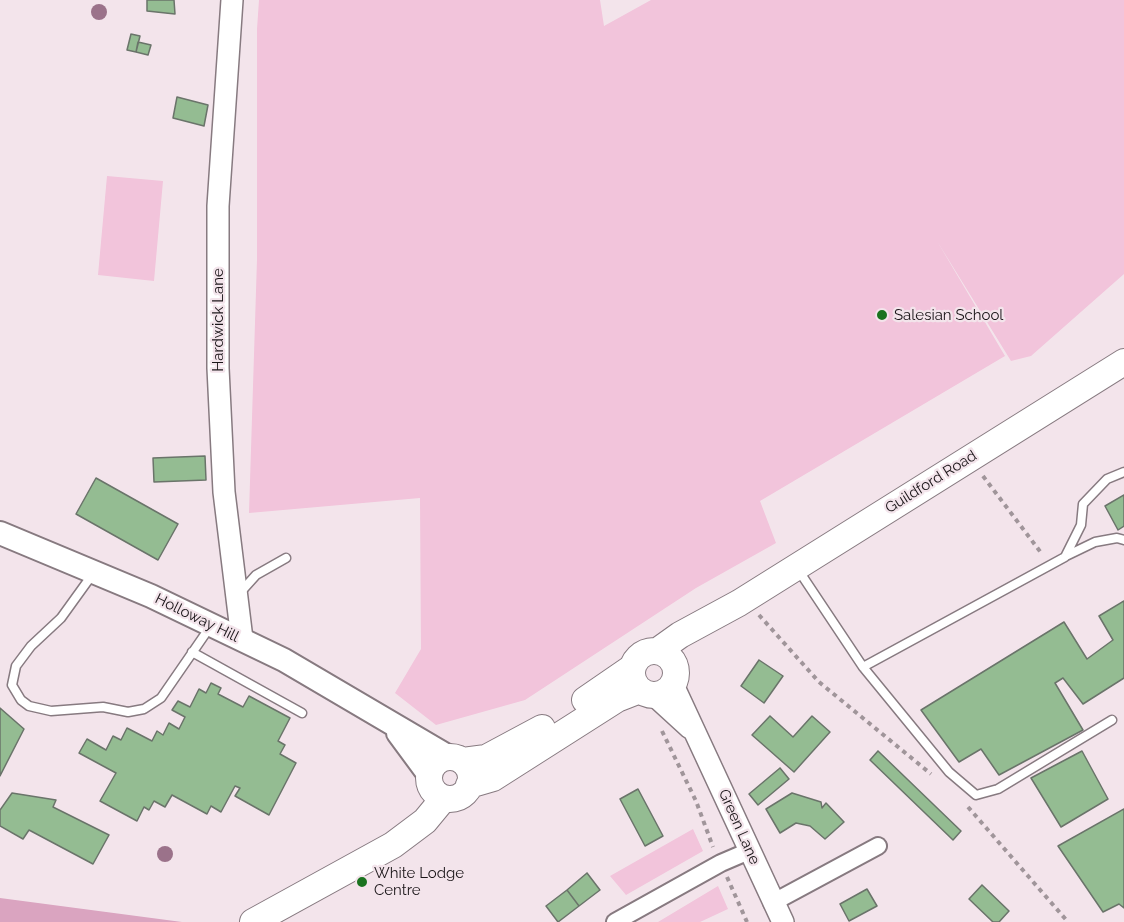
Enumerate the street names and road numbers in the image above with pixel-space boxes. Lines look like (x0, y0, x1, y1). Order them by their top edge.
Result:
street label: Hardwick Lane (209, 268, 227, 372)
street label: Guildford Road (882, 447, 980, 517)
street label: Holloway Hill (152, 590, 242, 646)
street label: Green Lane (714, 787, 764, 867)

